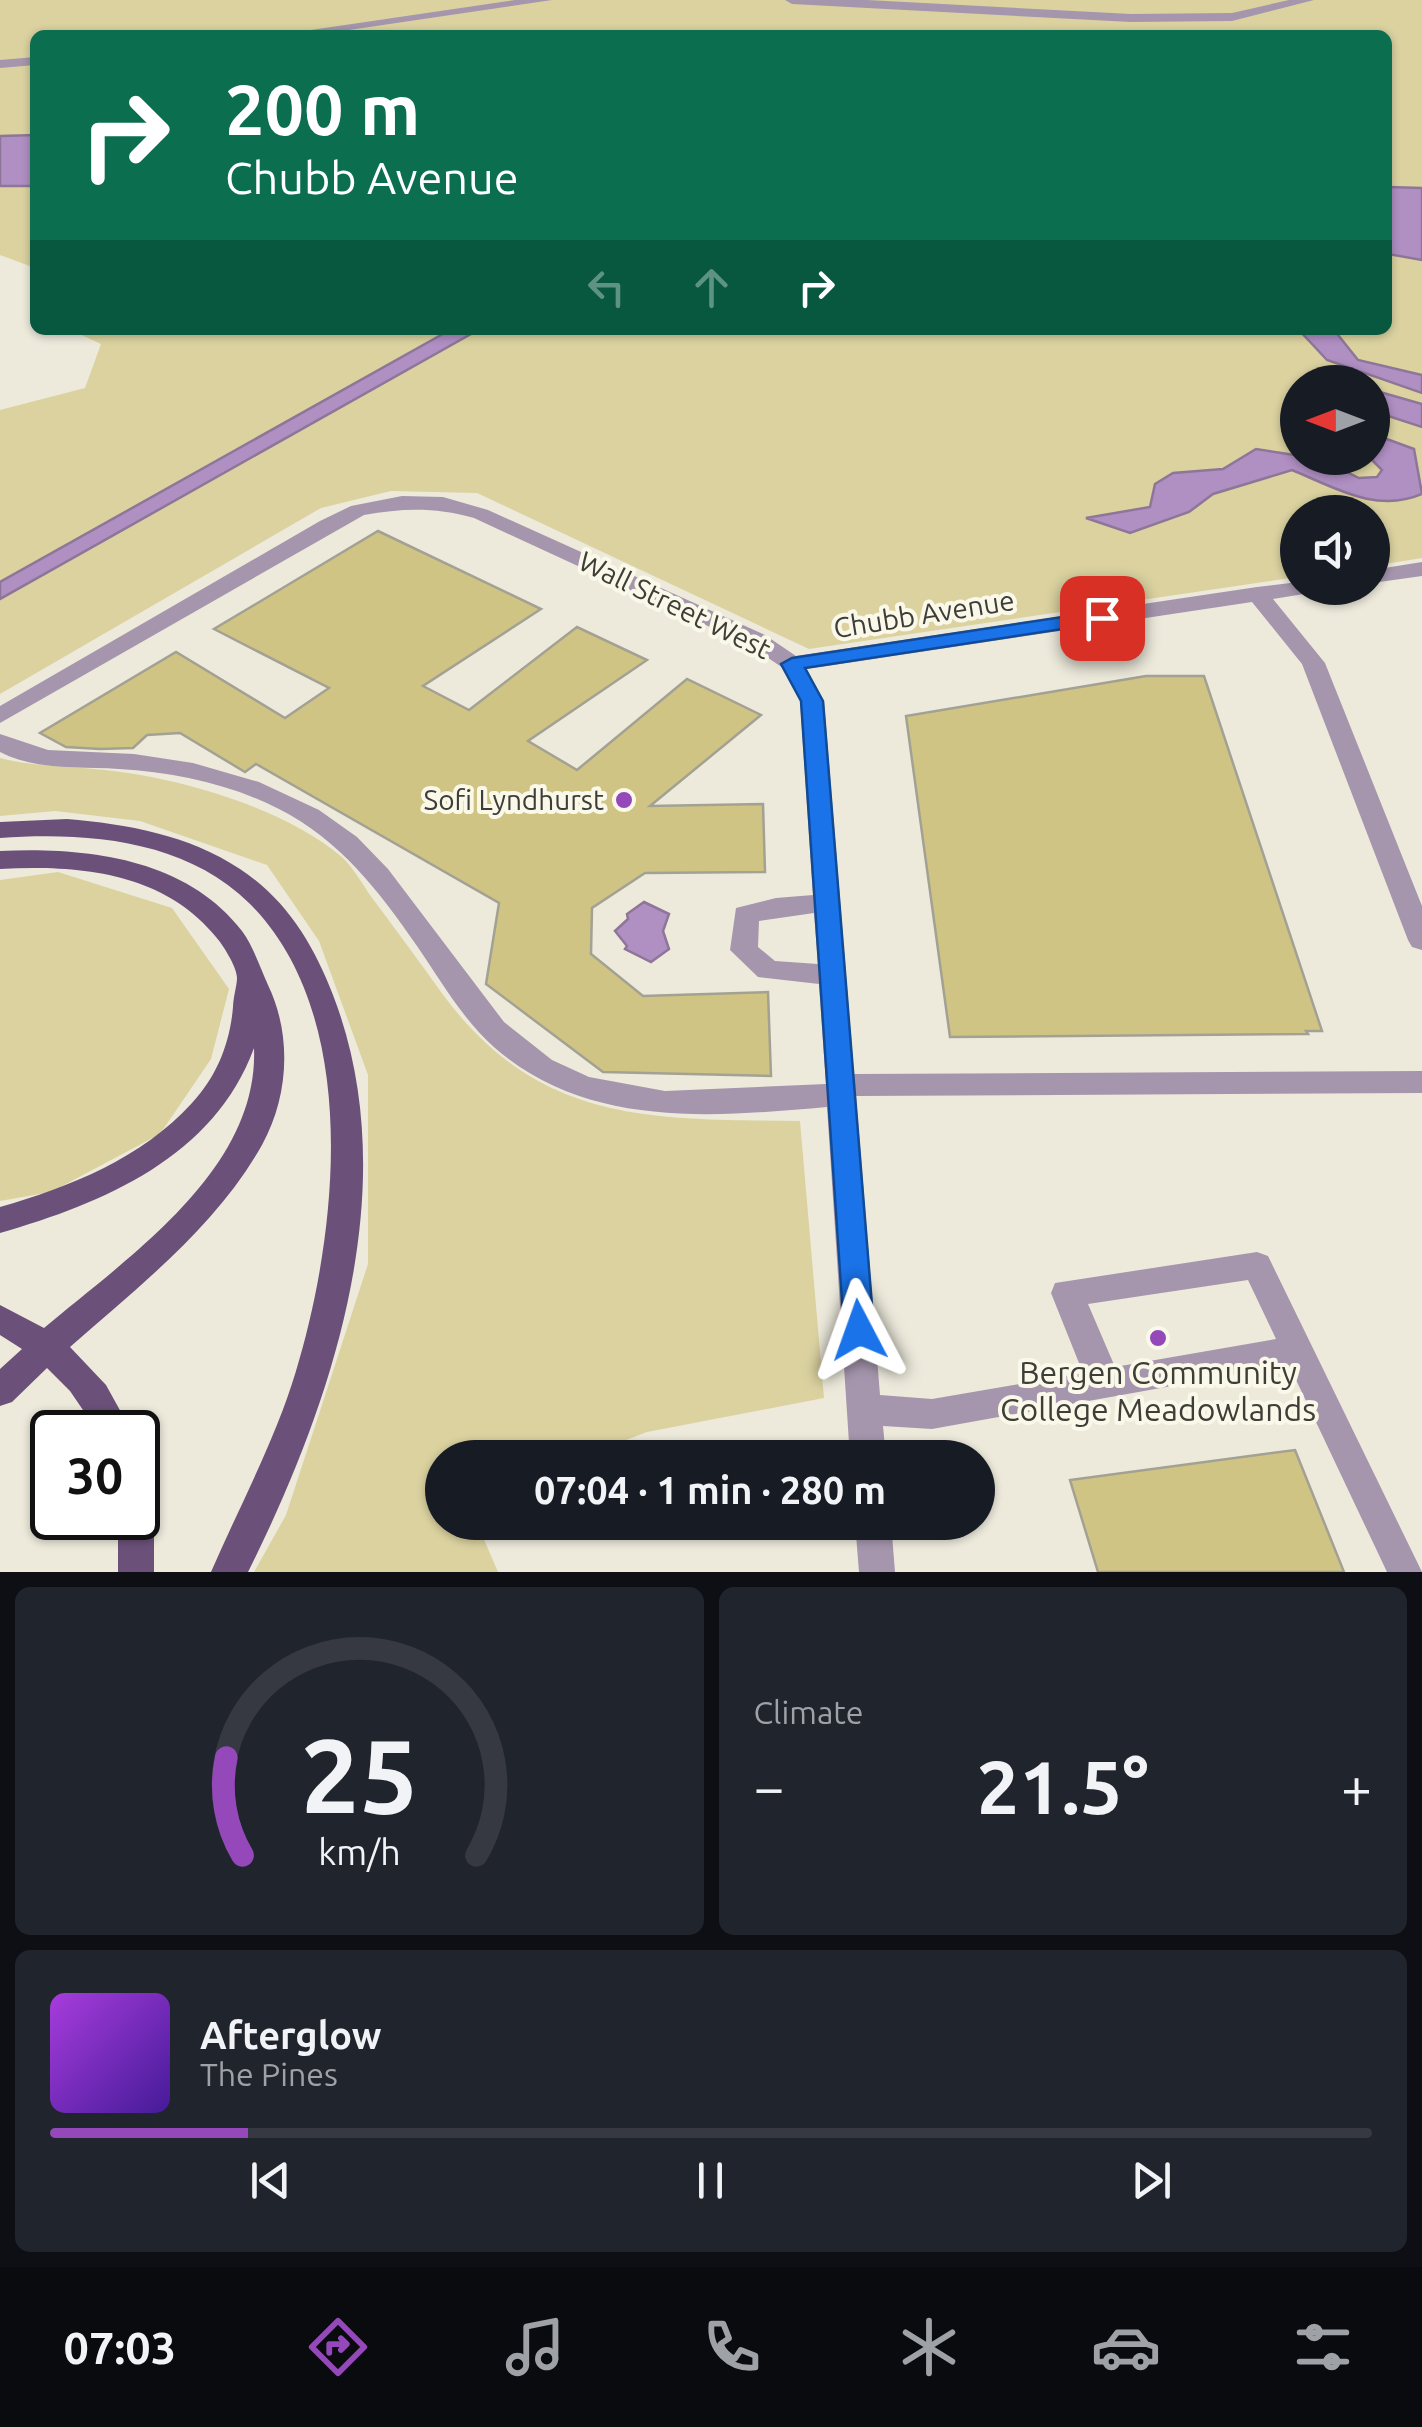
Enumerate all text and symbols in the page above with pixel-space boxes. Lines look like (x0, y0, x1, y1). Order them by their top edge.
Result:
icon: right (60, 70, 190, 200)
text: 200 m (225, 70, 420, 148)
text: Chubb Avenue (225, 152, 519, 203)
icon: left (579, 260, 634, 315)
icon: ahead (684, 260, 739, 315)
icon: right (789, 260, 844, 315)
north arrow (1280, 365, 1390, 475)
map controls (1280, 365, 1390, 605)
button: sound (1280, 495, 1390, 605)
street label: Wall Street West (574, 545, 776, 664)
pin (1060, 576, 1145, 661)
street label: Chubb Avenue (831, 584, 1017, 643)
icon: arrive (1075, 591, 1130, 646)
place label: Sofi Lyndhurst (424, 784, 604, 815)
marker: Sofi Lyndhurst (613, 789, 635, 811)
position arrow (807, 1278, 911, 1382)
marker: Bergen Community College Meadowlands (1147, 1327, 1169, 1349)
place label: Bergen Community College Meadowlands (1000, 1354, 1316, 1427)
speed limit sign: 30 (30, 1410, 160, 1540)
text: 07:04 · 1 min · 280 m (534, 1469, 886, 1511)
text: Climate (754, 1694, 864, 1730)
text: 25 (301, 1716, 418, 1833)
text: 21.5° (977, 1744, 1149, 1828)
text: − (754, 1756, 785, 1817)
text: + (1341, 1756, 1372, 1817)
text: km/h (318, 1832, 401, 1872)
text: Afterglow (200, 2014, 382, 2056)
text: The Pines (200, 2056, 338, 2092)
icon: previous (243, 2153, 298, 2208)
icon: pause (683, 2153, 738, 2208)
icon: next (1124, 2153, 1179, 2208)
icon: directions (303, 2312, 373, 2382)
icon: music (500, 2312, 570, 2382)
icon: phone (697, 2312, 767, 2382)
icon: climate (894, 2312, 964, 2382)
icon: car (1091, 2312, 1161, 2382)
icon: filters (1288, 2312, 1358, 2382)
text: 07:03 (64, 2322, 176, 2373)

